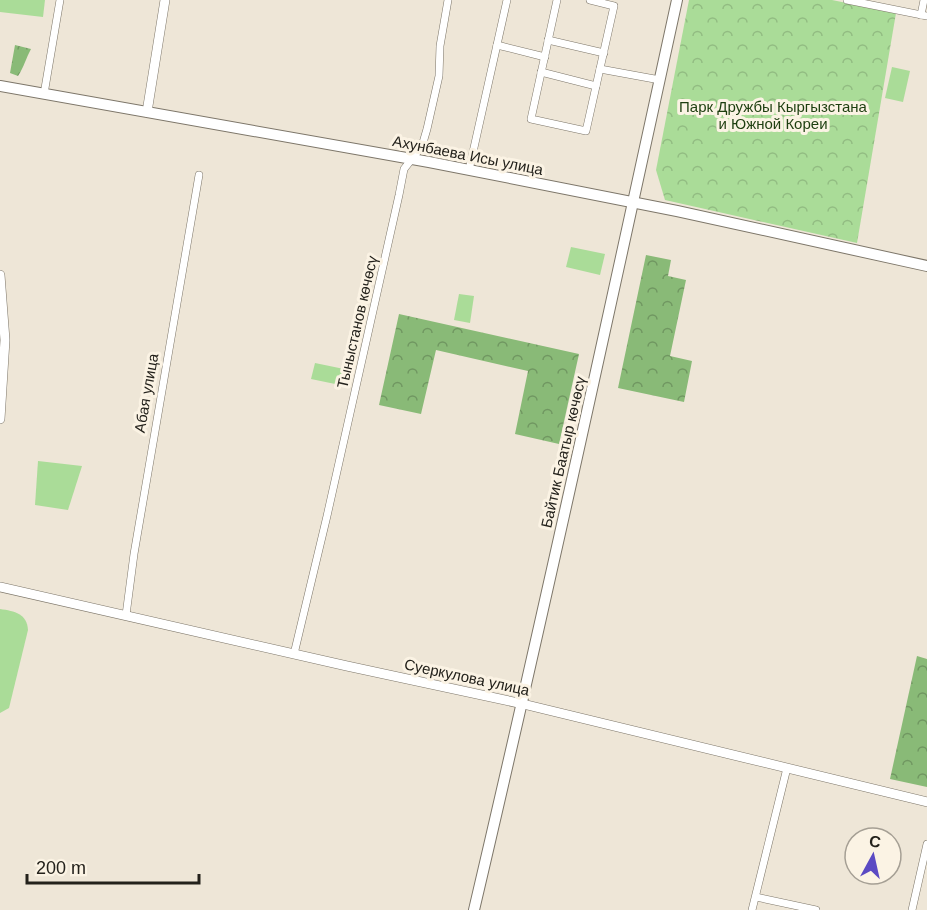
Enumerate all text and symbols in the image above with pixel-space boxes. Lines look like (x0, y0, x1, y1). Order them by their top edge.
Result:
park label: Парк Дружбы Кыргызстана и Южной Кореи (679, 98, 868, 132)
street label: Ахунбаева Исы улица (391, 132, 545, 178)
street label: Тыныстанов көчөсү (333, 253, 381, 390)
street label: Абая улица (131, 351, 161, 434)
street label: Байтик Баатыр көчөсү (537, 374, 589, 529)
street label: Суеркулова улица (403, 655, 532, 699)
north arrow (843, 826, 903, 886)
text: С (868, 832, 882, 851)
scale bar (27, 847, 200, 885)
text: 200 m (36, 858, 86, 878)

